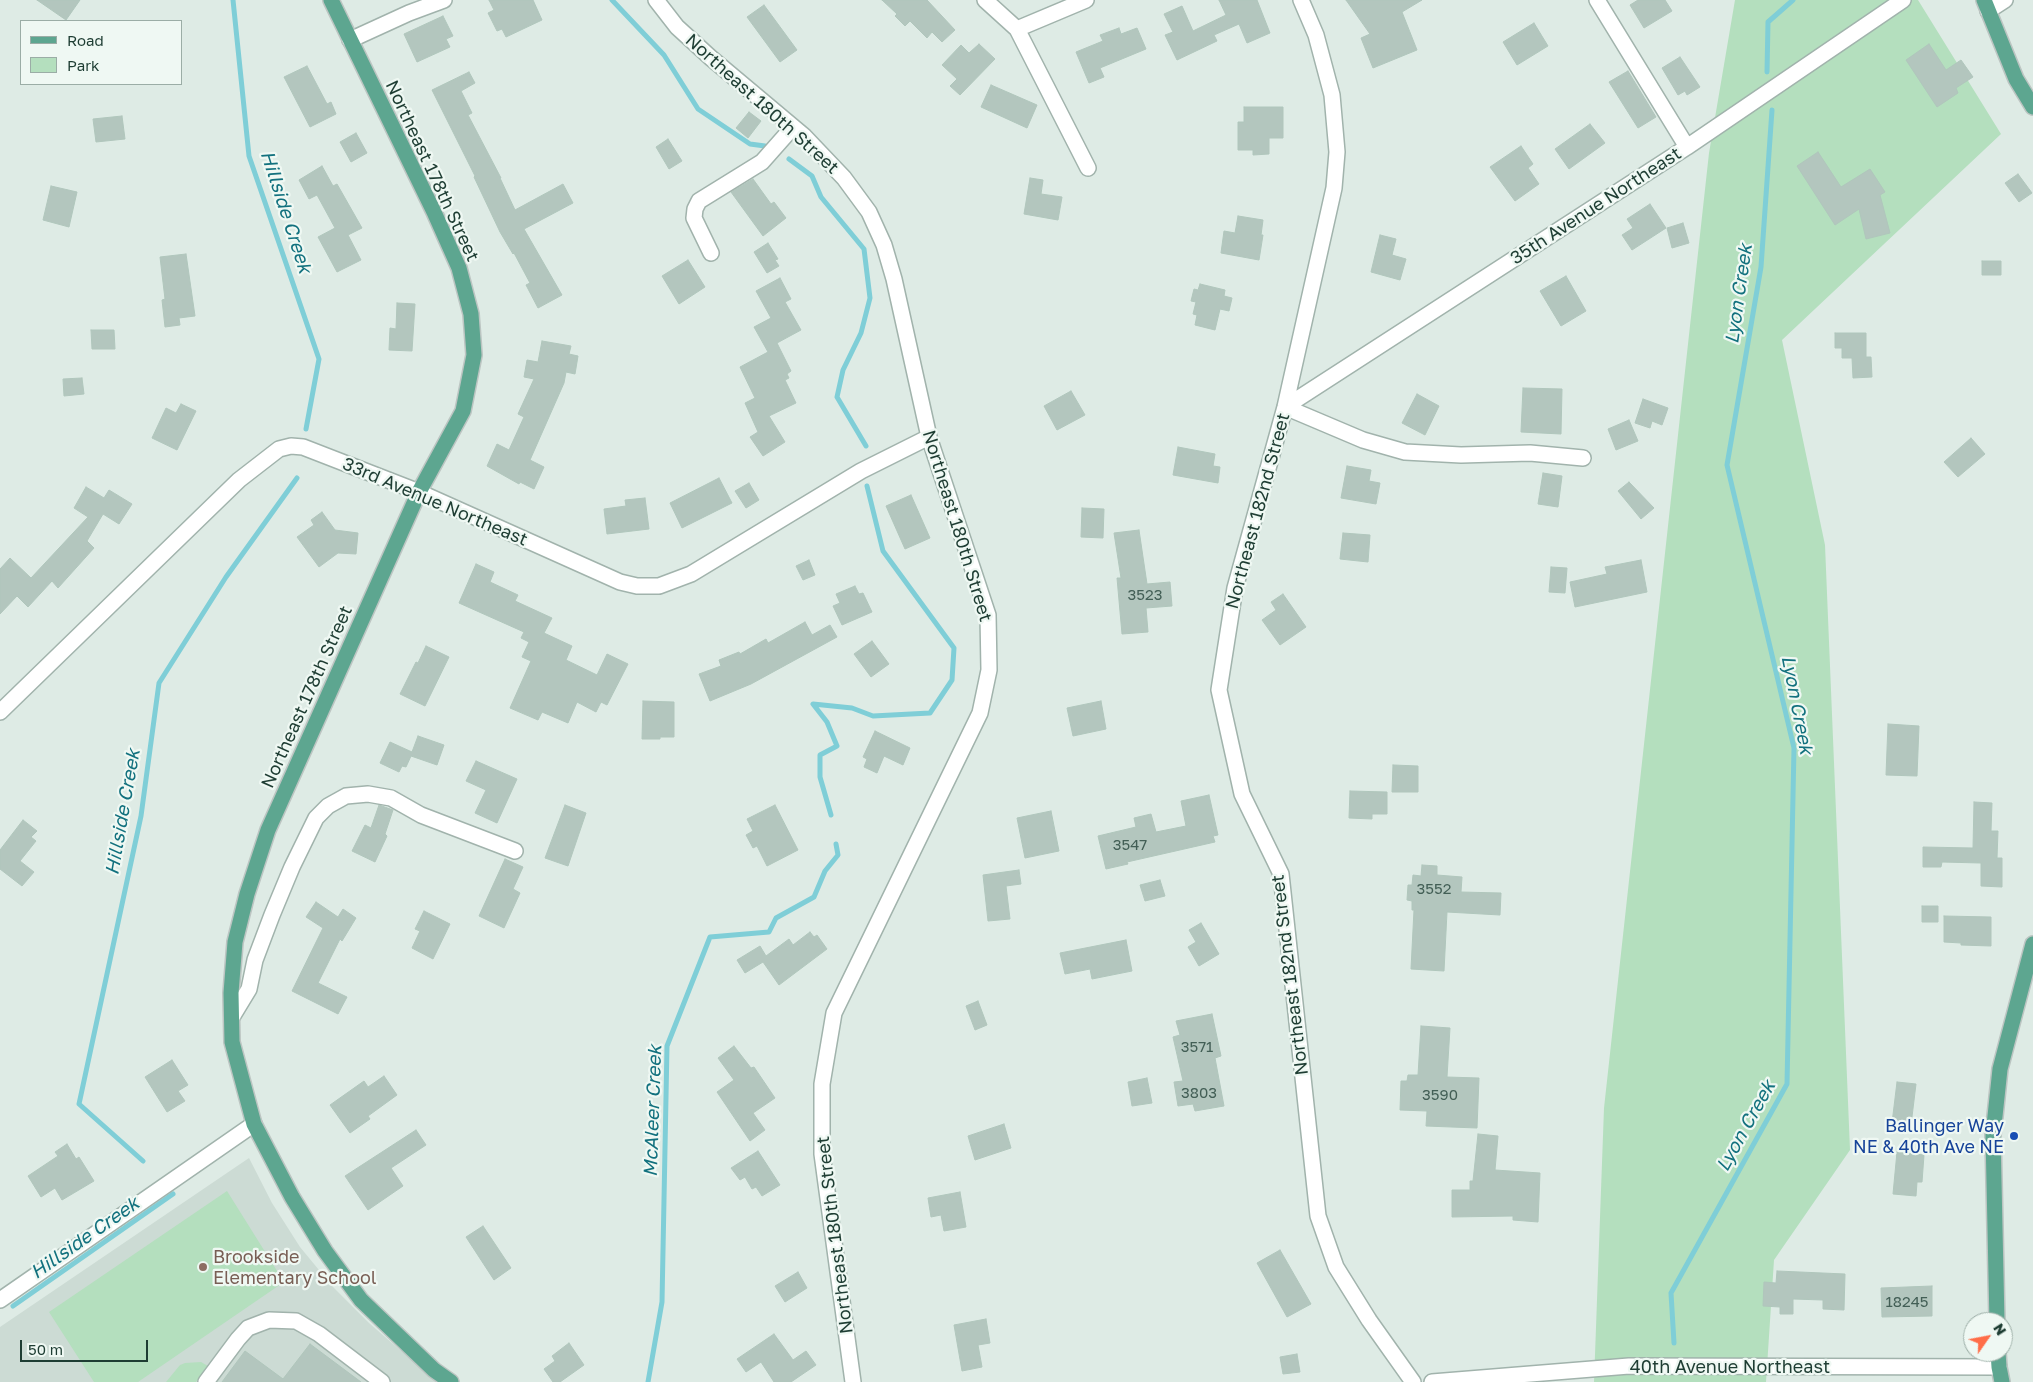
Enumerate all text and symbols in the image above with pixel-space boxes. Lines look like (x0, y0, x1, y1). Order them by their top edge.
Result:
legend (20, 20, 182, 85)
street label: Northeast 180th Street (681, 29, 843, 179)
text: Road (67, 31, 104, 49)
text: Park (67, 56, 99, 74)
street label: Northeast 178th Street (381, 77, 483, 265)
street label: 35th Avenue Northeast (1507, 143, 1685, 269)
water label: Hillside Creek (256, 148, 316, 276)
water label: Lyon Creek (1721, 243, 1757, 345)
street label: Northeast 182nd Street (1221, 411, 1295, 611)
street label: Northeast 180th Street (918, 428, 996, 624)
street label: 33rd Avenue Northeast (339, 453, 531, 551)
house number: 3523 (1128, 586, 1162, 604)
street label: Northeast 178th Street (257, 602, 357, 792)
water label: Lyon Creek (1776, 654, 1818, 756)
water label: Hillside Creek (101, 747, 145, 877)
house number: 3547 (1113, 836, 1147, 854)
street label: Northeast 182nd Street (1267, 873, 1313, 1077)
house number: 3552 (1417, 880, 1451, 898)
house number: 3571 (1181, 1038, 1213, 1056)
water label: McAleer Creek (639, 1045, 667, 1177)
water label: Lyon Creek (1712, 1077, 1780, 1175)
house number: 3803 (1181, 1084, 1217, 1102)
house number: 3590 (1422, 1086, 1458, 1104)
place label: Ballinger Way NE & 40th Ave NE (1853, 1115, 2004, 1158)
marker: Ballinger Way NE & 40th Ave NE (2008, 1130, 2020, 1142)
street label: Northeast 180th Street (812, 1135, 858, 1335)
water label: Hillside Creek (26, 1192, 144, 1284)
place label: Brookside Elementary School (213, 1246, 377, 1288)
marker: Brookside Elementary School (197, 1261, 209, 1273)
house number: 18245 (1886, 1293, 1928, 1311)
north arrow (1963, 1312, 2013, 1362)
text: N (1990, 1320, 2010, 1338)
scale bar (22, 1330, 150, 1362)
text: 50 m (28, 1340, 63, 1358)
street label: 40th Avenue Northeast (1630, 1356, 1830, 1378)

